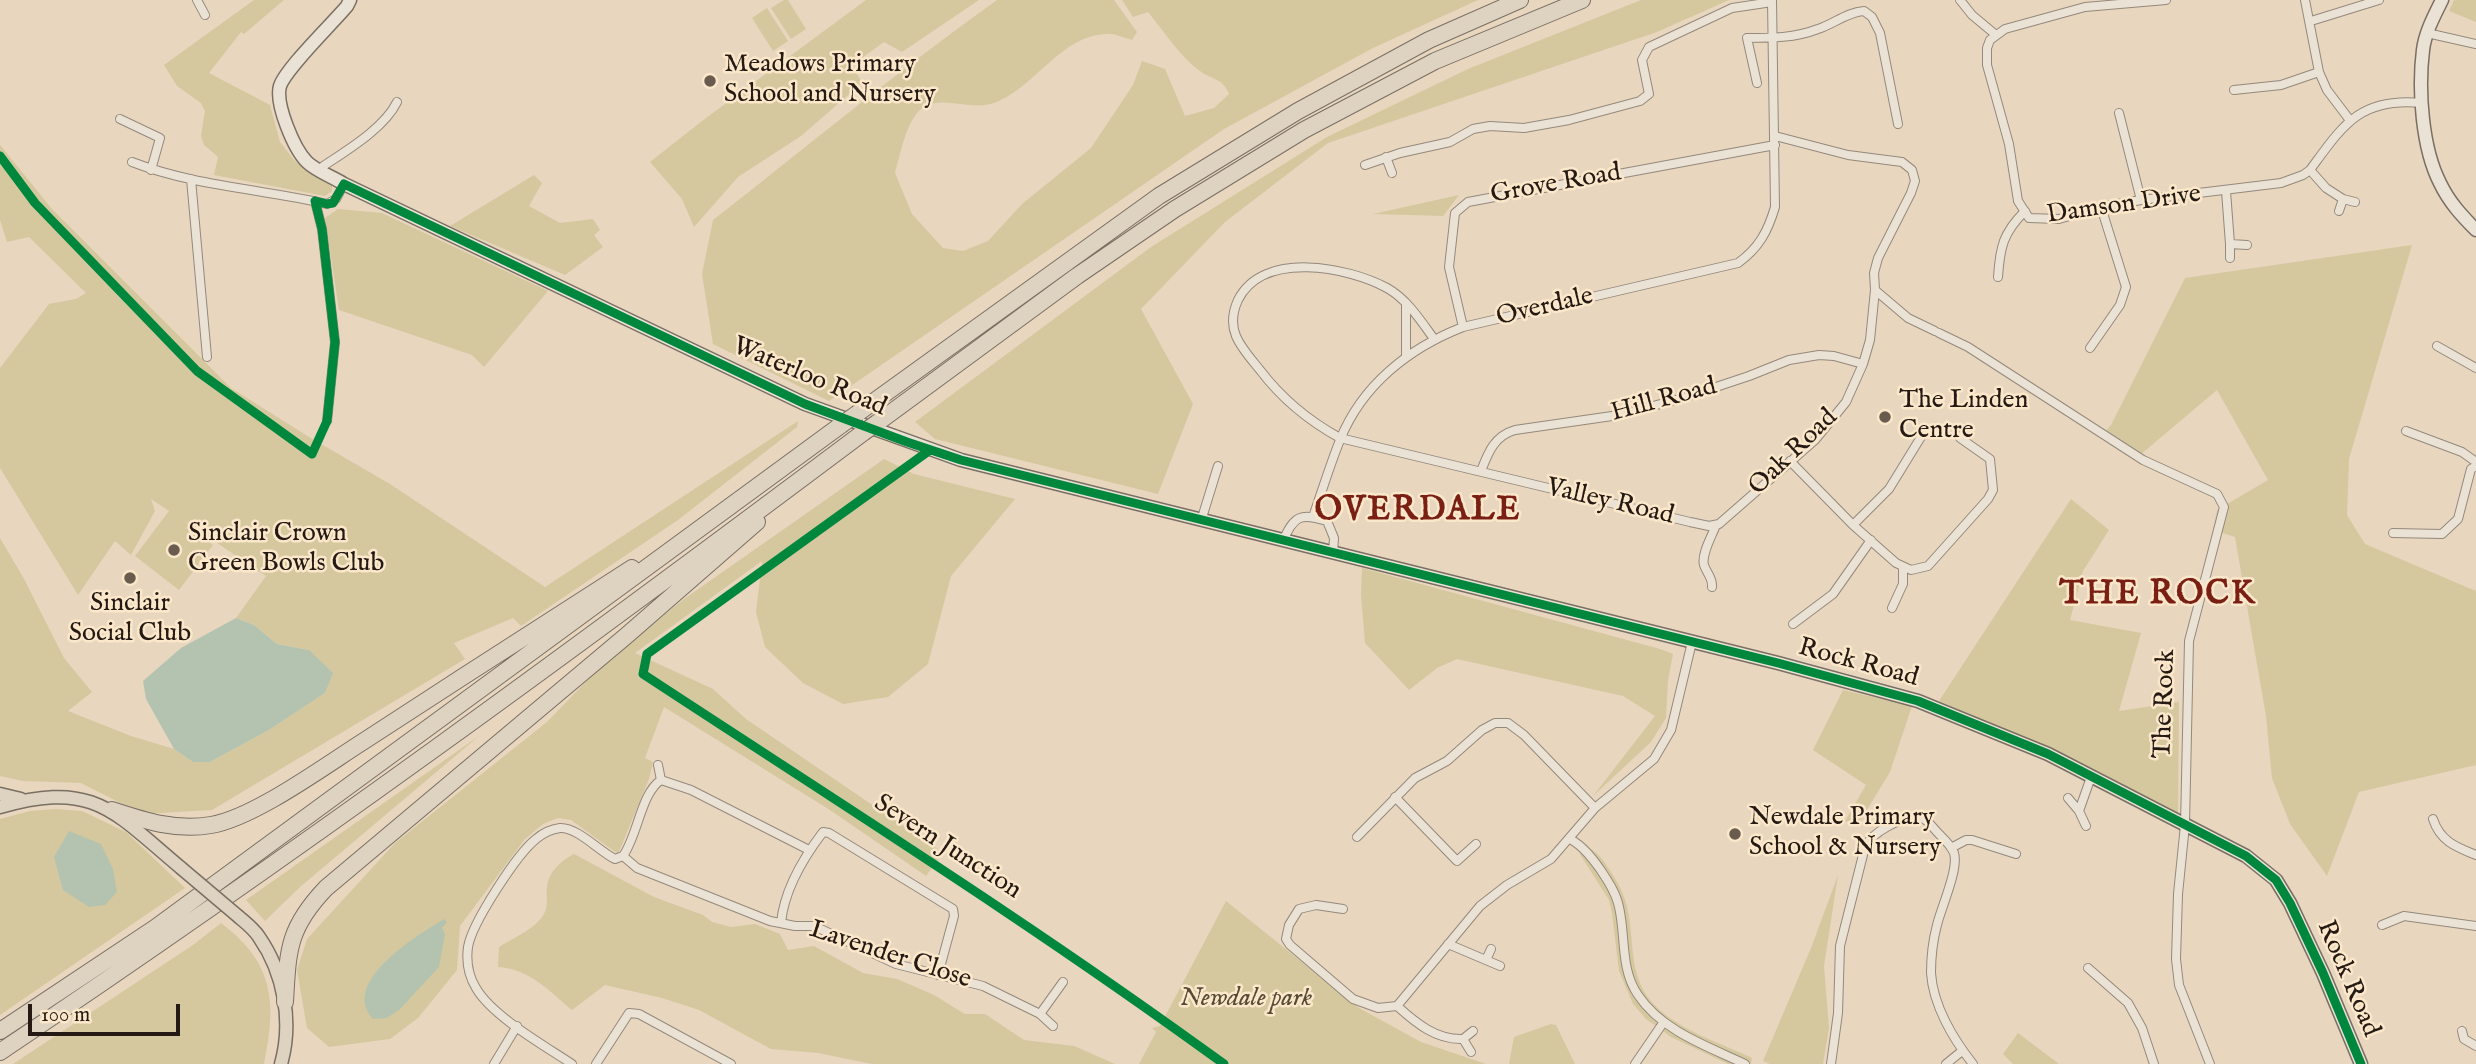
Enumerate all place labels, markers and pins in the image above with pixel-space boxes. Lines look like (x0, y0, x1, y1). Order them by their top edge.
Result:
place label: Meadows Primary School and Nursery (724, 50, 936, 112)
marker: Meadows Primary School and Nursery (702, 73, 718, 89)
place label: The Linden Centre (1899, 386, 2028, 448)
marker: The Linden Centre (1877, 409, 1893, 425)
place label: Sinclair Crown Green Bowls Club (188, 519, 384, 580)
marker: Sinclair Crown Green Bowls Club (166, 542, 182, 558)
marker: Sinclair Social Club (122, 570, 138, 586)
place label: Sinclair Social Club (69, 589, 191, 650)
place label: Newdale Primary School & Nursery (1749, 803, 1941, 864)
marker: Newdale Primary School & Nursery (1727, 826, 1743, 842)

